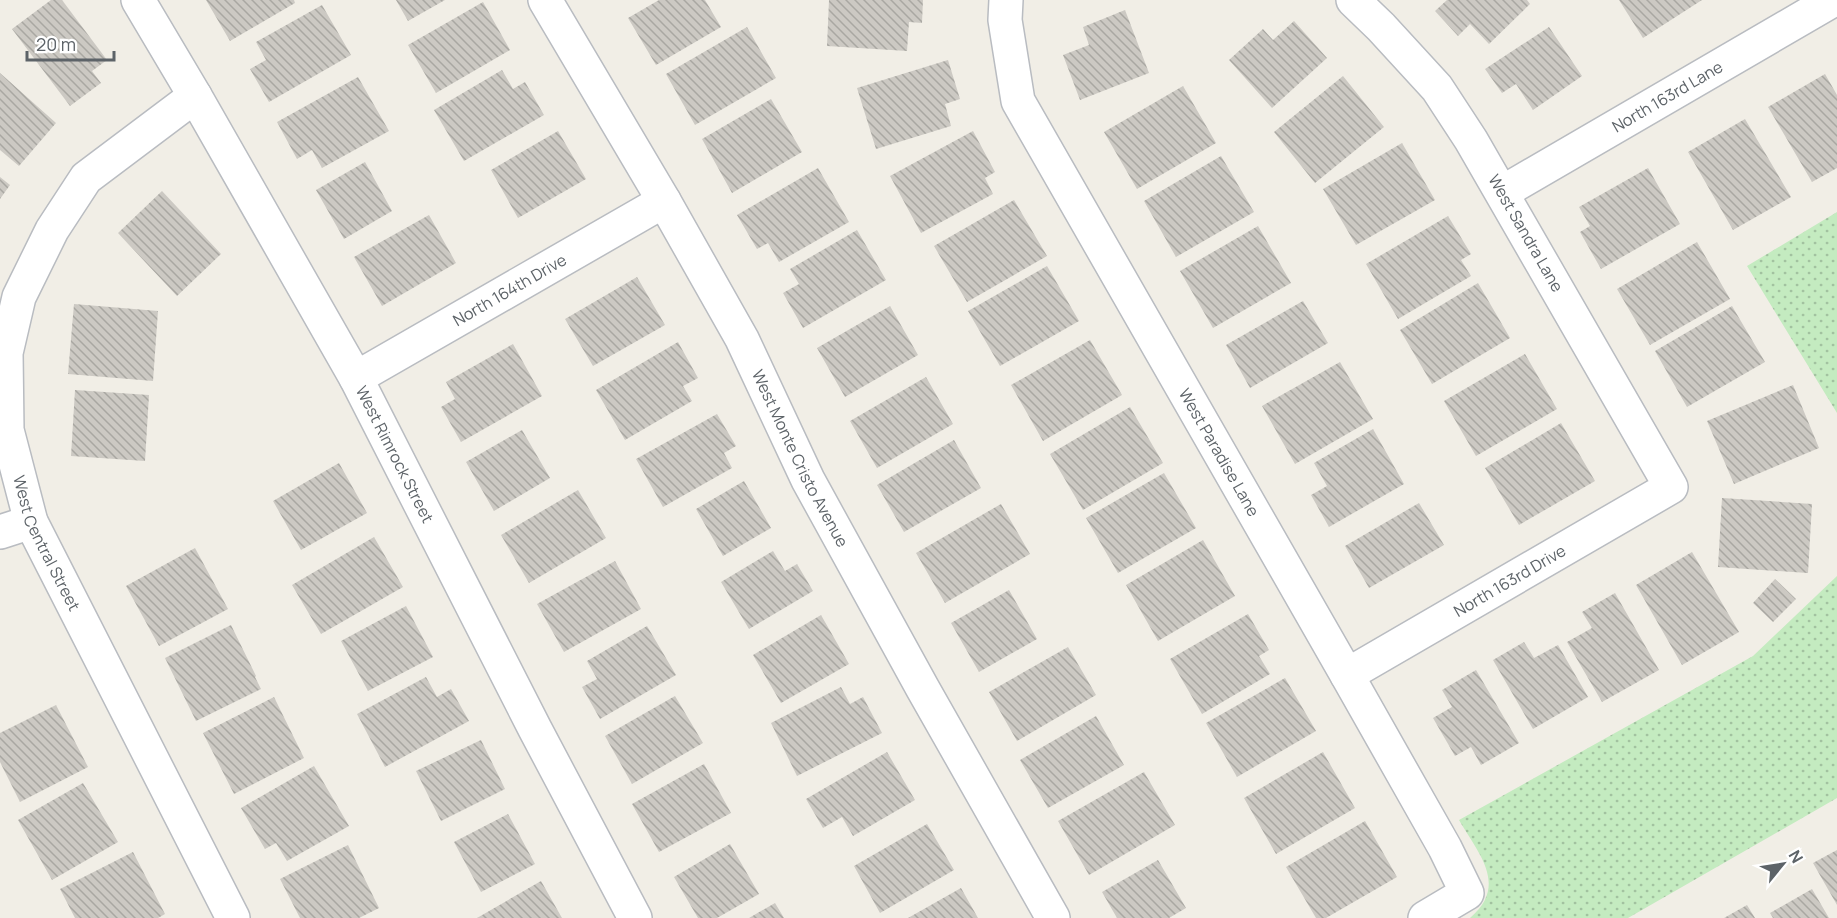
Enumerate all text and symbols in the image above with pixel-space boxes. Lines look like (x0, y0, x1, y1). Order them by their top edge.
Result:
scale bar (27, 24, 114, 62)
text: 20 m (36, 32, 76, 56)
street label: North 163rd Lane (1608, 56, 1727, 137)
street label: West Sandra Lane (1483, 170, 1569, 296)
street label: North 164th Drive (449, 248, 570, 331)
street label: West Monte Cristo Avenue (747, 366, 854, 551)
street label: West Rimrock Street (351, 382, 439, 527)
street label: West Paradise Lane (1174, 384, 1265, 520)
street label: West Central Street (8, 473, 85, 615)
street label: North 163rd Drive (1450, 539, 1570, 622)
north arrow (1753, 834, 1813, 894)
text: N (1784, 846, 1808, 867)

